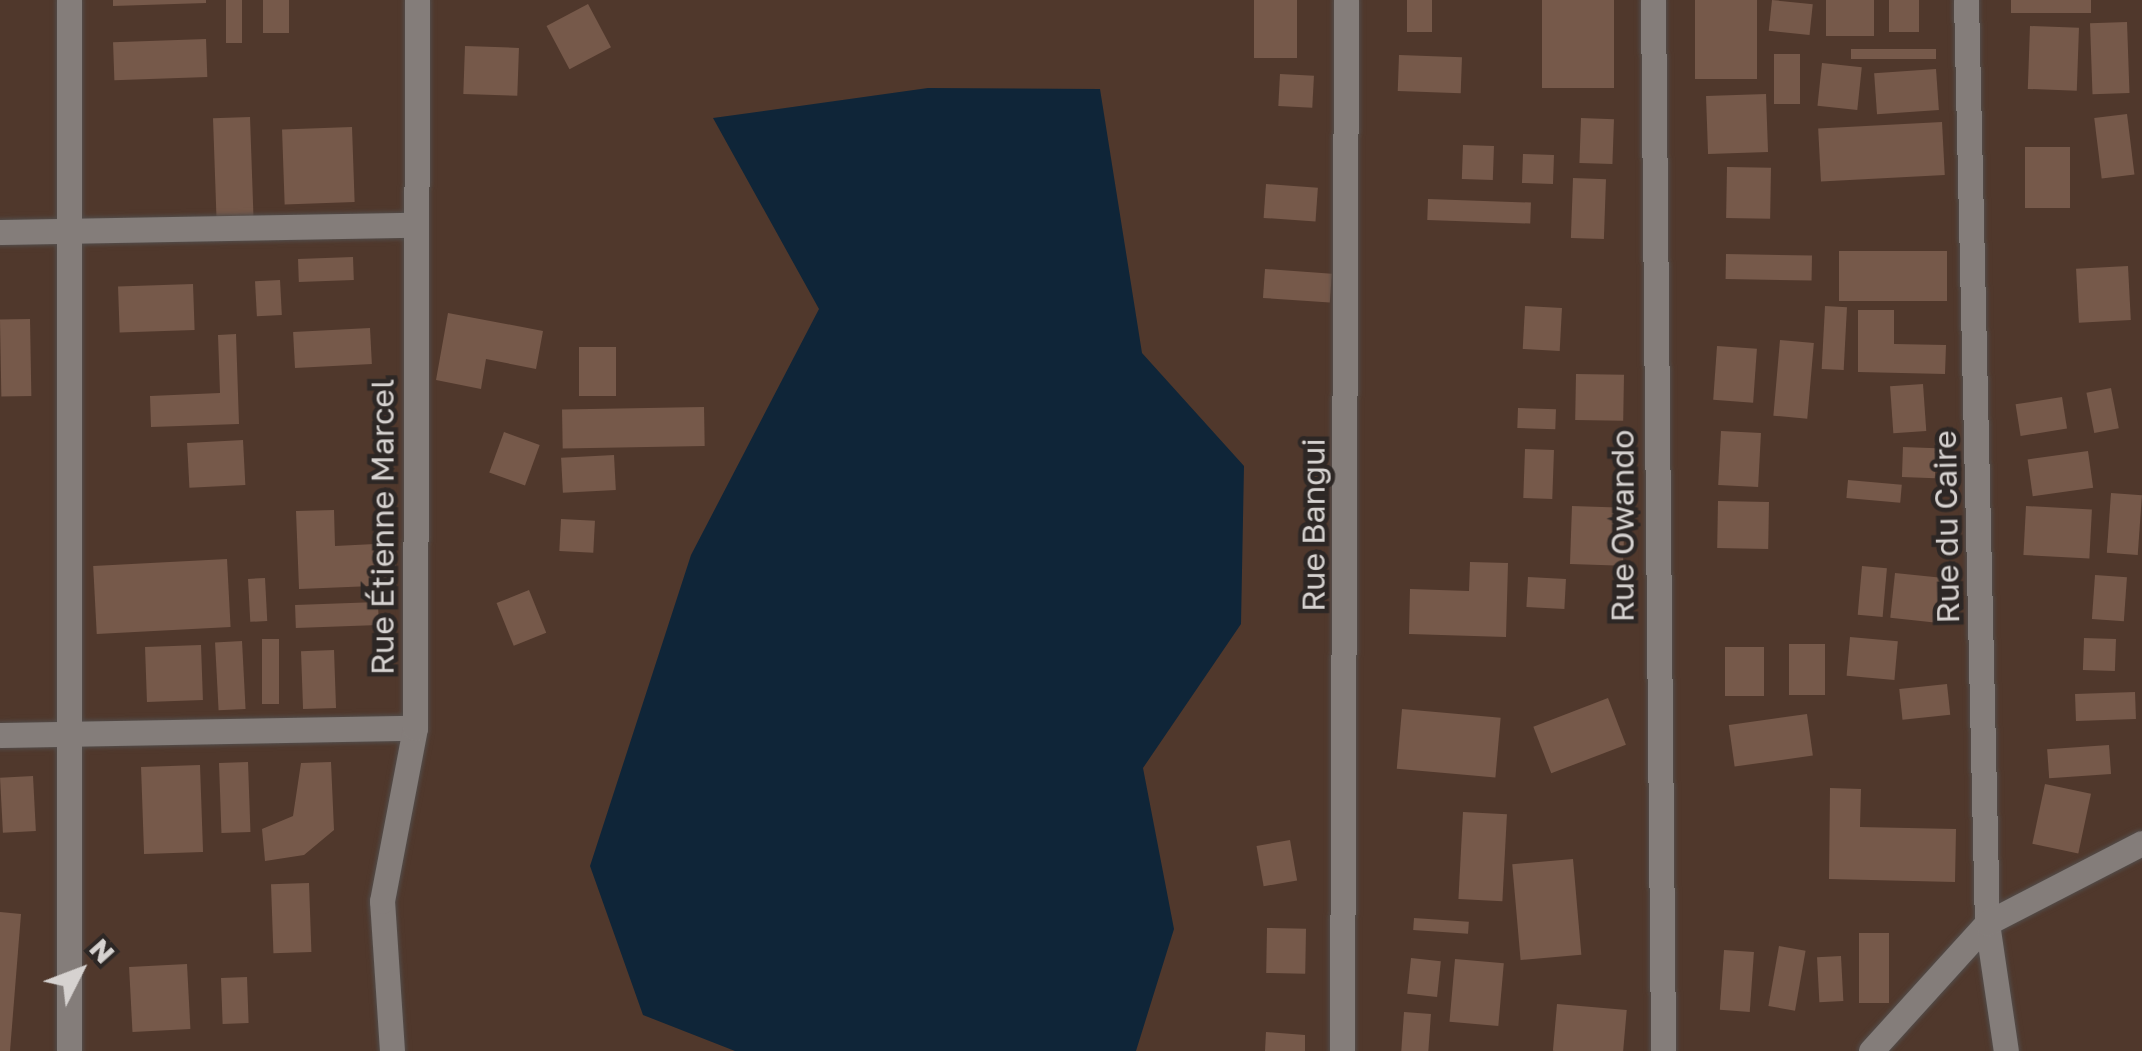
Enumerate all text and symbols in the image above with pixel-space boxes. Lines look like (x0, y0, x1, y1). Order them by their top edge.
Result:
street label: Rue Étienne Marcel (363, 379, 401, 675)
street label: Rue Owando (1603, 430, 1641, 622)
street label: Rue du Caire (1925, 430, 1967, 624)
street label: Rue Bangui (1294, 438, 1332, 612)
north arrow (30, 921, 130, 1021)
text: N (83, 932, 122, 970)

